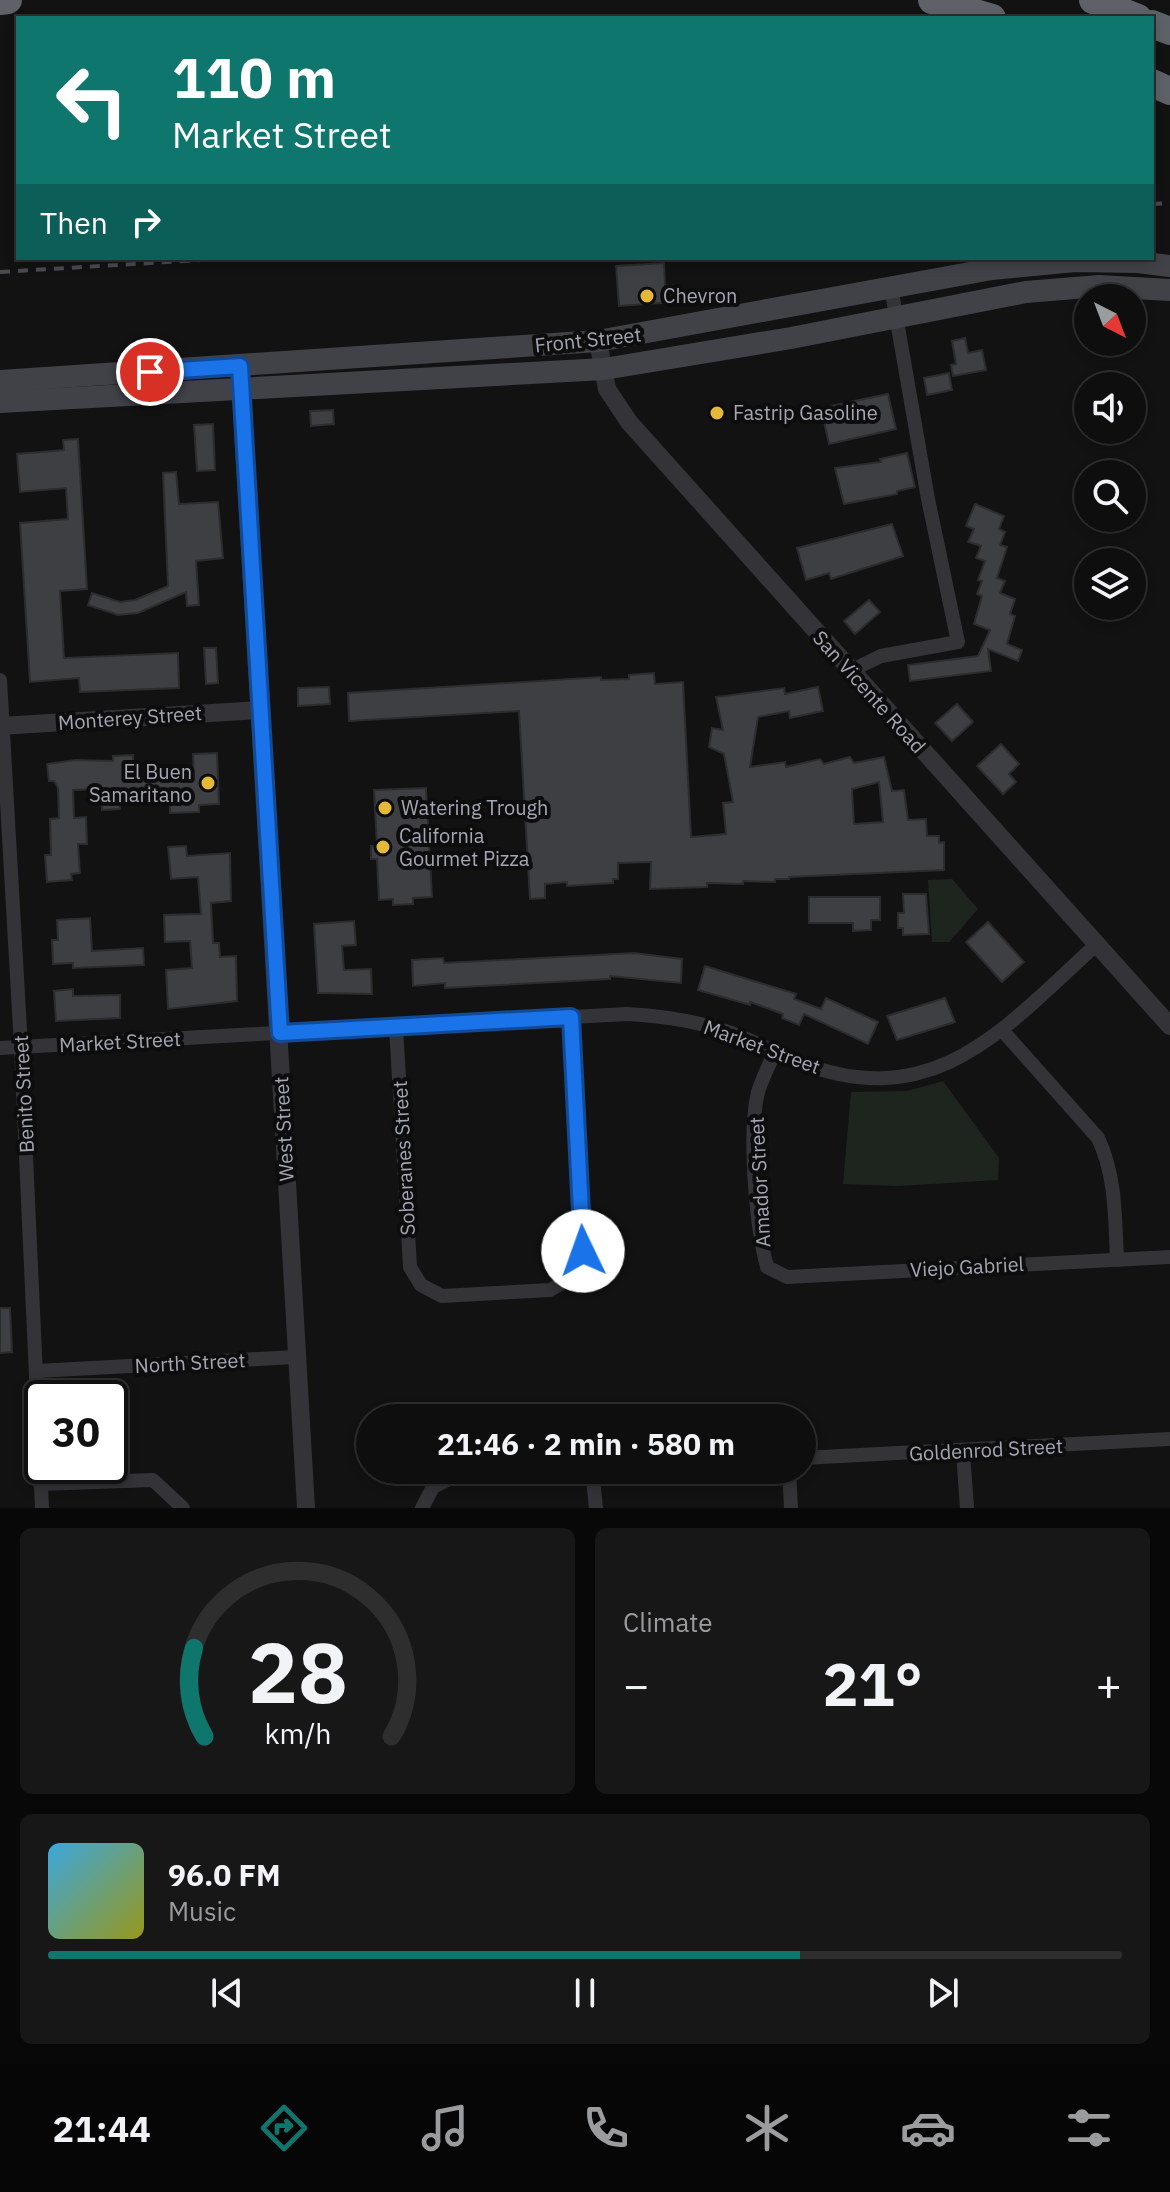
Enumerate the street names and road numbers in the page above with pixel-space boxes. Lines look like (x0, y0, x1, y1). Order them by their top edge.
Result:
street label: Front Street (533, 320, 643, 359)
street label: San Vicente Road (807, 624, 932, 759)
street label: Monterey Street (57, 699, 203, 736)
street label: Market Street (700, 1013, 824, 1080)
street label: Market Street (58, 1025, 182, 1058)
street label: Benito Street (7, 1034, 40, 1154)
street label: West Street (267, 1076, 300, 1182)
street label: Soberanes Street (386, 1080, 421, 1236)
street label: Amador Street (743, 1116, 776, 1248)
street label: Viejo Gabriel (909, 1250, 1025, 1283)
street label: North Street (134, 1346, 246, 1379)
street label: Goldenrod Street (908, 1432, 1064, 1467)

